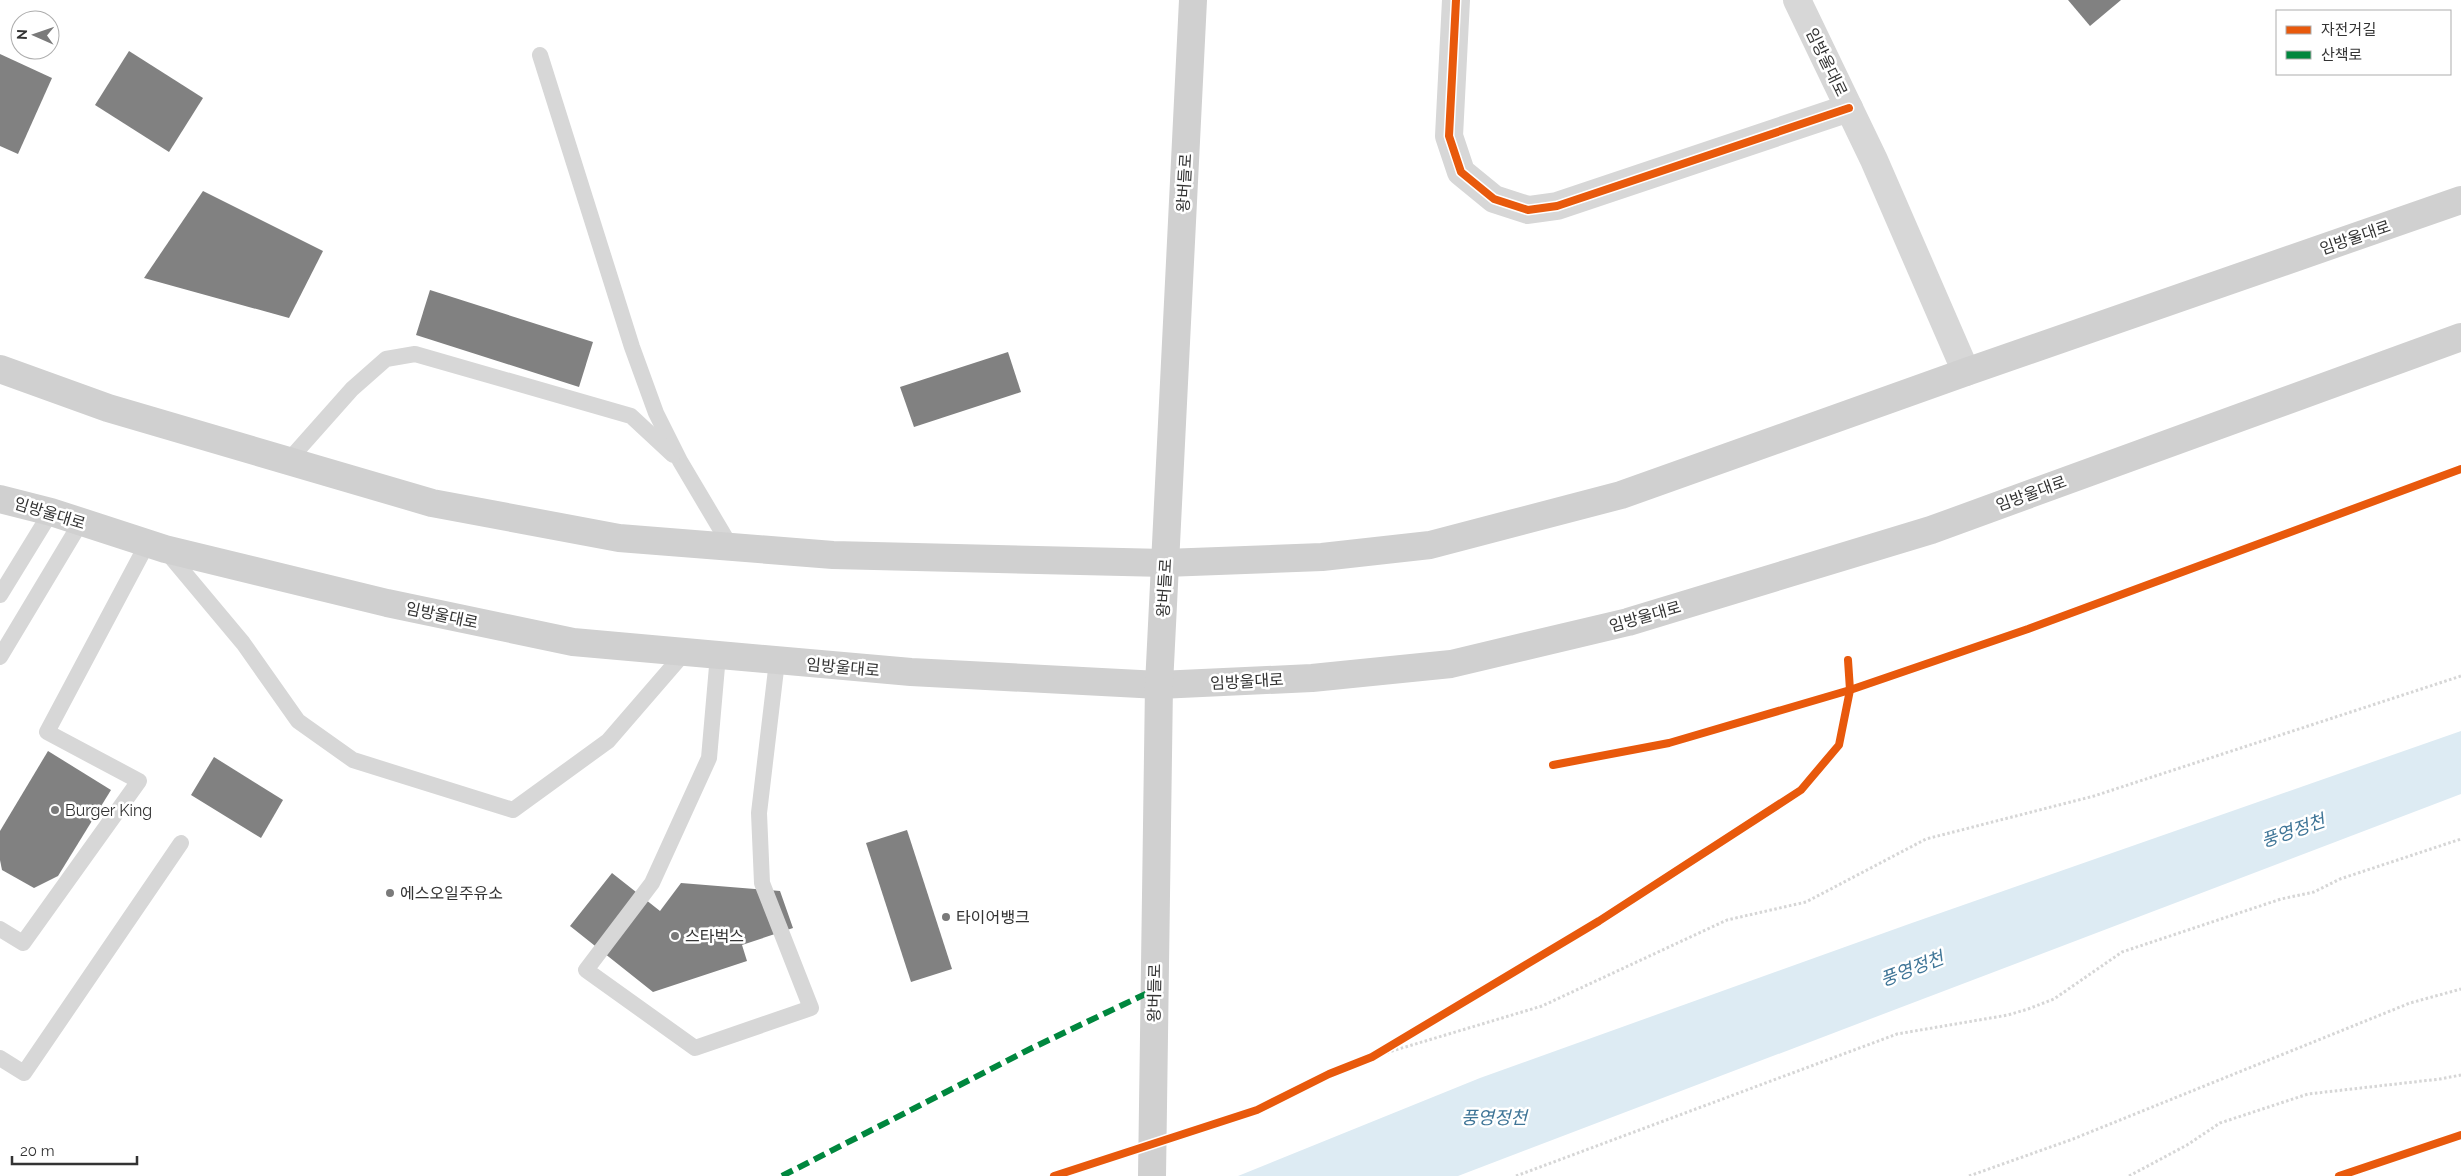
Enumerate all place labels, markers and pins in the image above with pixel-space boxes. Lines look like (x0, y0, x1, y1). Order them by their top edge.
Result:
place label: Burger King (65, 801, 152, 820)
marker: Burger King (49, 804, 61, 816)
place label: 에스오일주유소 (400, 884, 503, 903)
marker: 에스오일주유소 (384, 887, 396, 899)
place label: 타이어뱅크 (956, 908, 1030, 927)
marker: 타이어뱅크 (940, 911, 952, 923)
place label: 스타벅스 (685, 927, 744, 946)
marker: 스타벅스 (669, 930, 681, 942)

